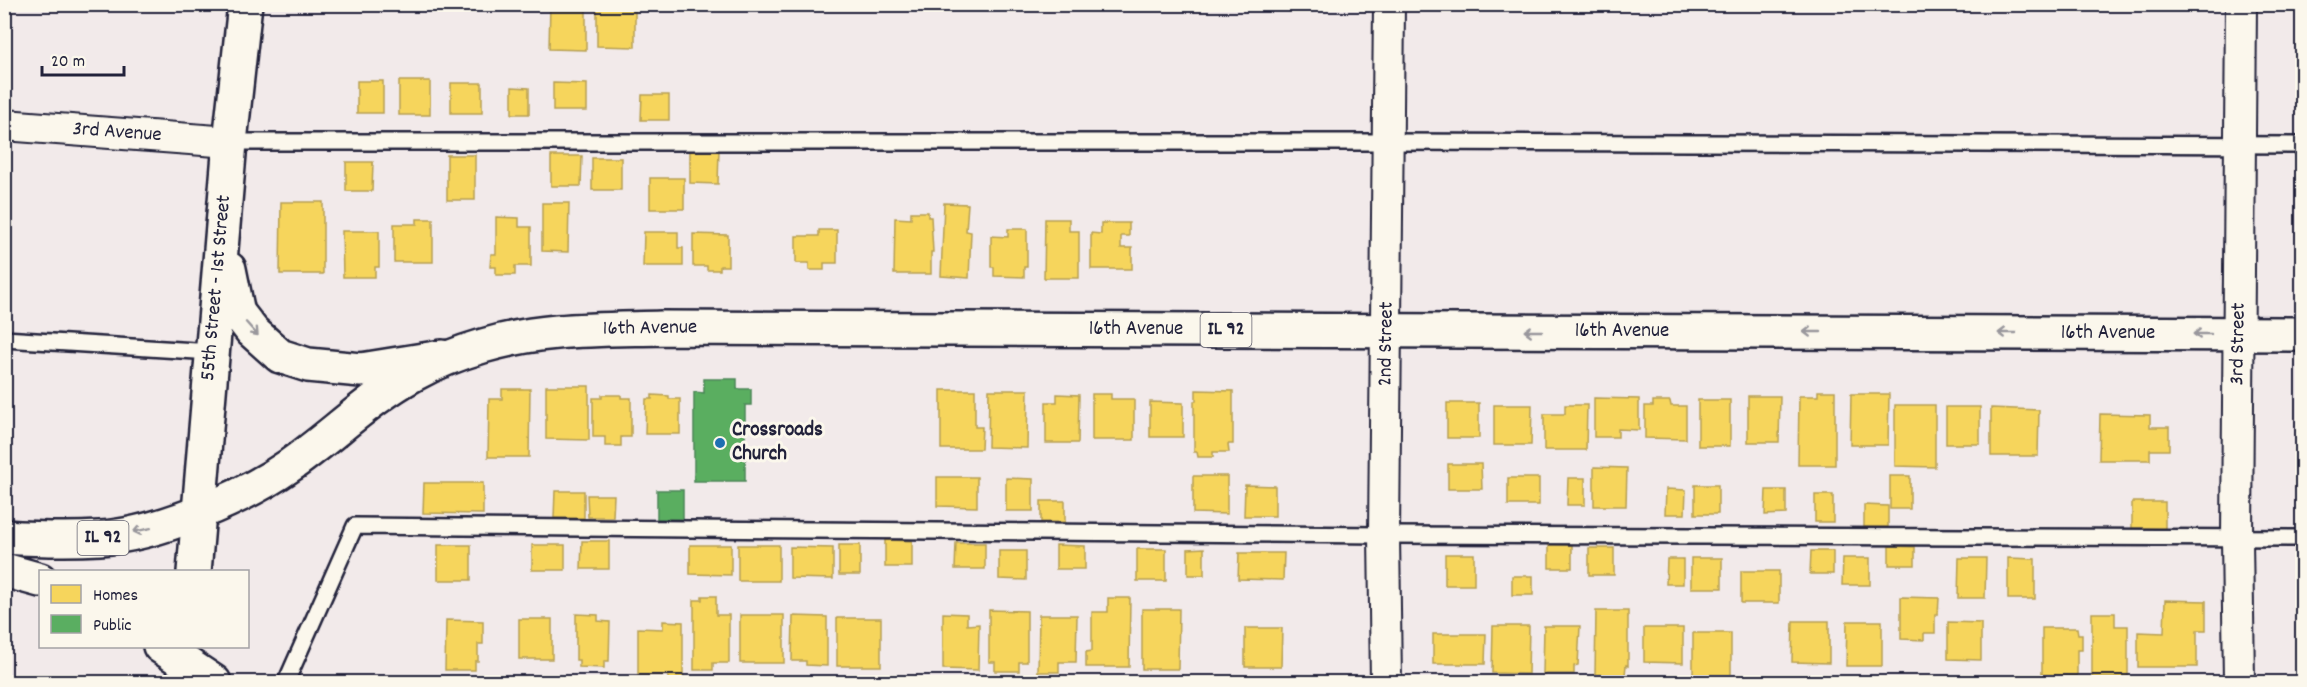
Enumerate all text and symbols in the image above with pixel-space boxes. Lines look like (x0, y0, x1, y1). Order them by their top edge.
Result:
scale bar (42, 39, 124, 77)
text: 20 m (51, 50, 85, 75)
street label: 3rd Avenue (71, 115, 163, 151)
street label: 55th Street - 1st Street (194, 194, 240, 382)
street label: 2nd Street (1371, 301, 1403, 387)
street label: 3rd Street (2223, 302, 2255, 386)
street label: 16th Avenue (602, 313, 698, 345)
road number: IL 92 (1200, 313, 1252, 347)
street label: 16th Avenue (1089, 315, 1183, 345)
street label: 16th Avenue (1575, 317, 1669, 347)
street label: 16th Avenue (2061, 319, 2155, 349)
one-way arrow (245, 321, 259, 336)
one-way arrow (1524, 325, 1544, 337)
one-way arrow (1803, 326, 1823, 338)
one-way arrow (1998, 327, 2018, 339)
one-way arrow (2193, 328, 2213, 340)
place label: Crossroads Church (732, 416, 823, 470)
marker: Crossroads Church (713, 436, 727, 450)
road number: IL 92 (78, 521, 128, 555)
one-way arrow (133, 525, 152, 536)
legend (39, 570, 249, 648)
text: Homes (93, 584, 138, 609)
text: Public (93, 614, 132, 639)

